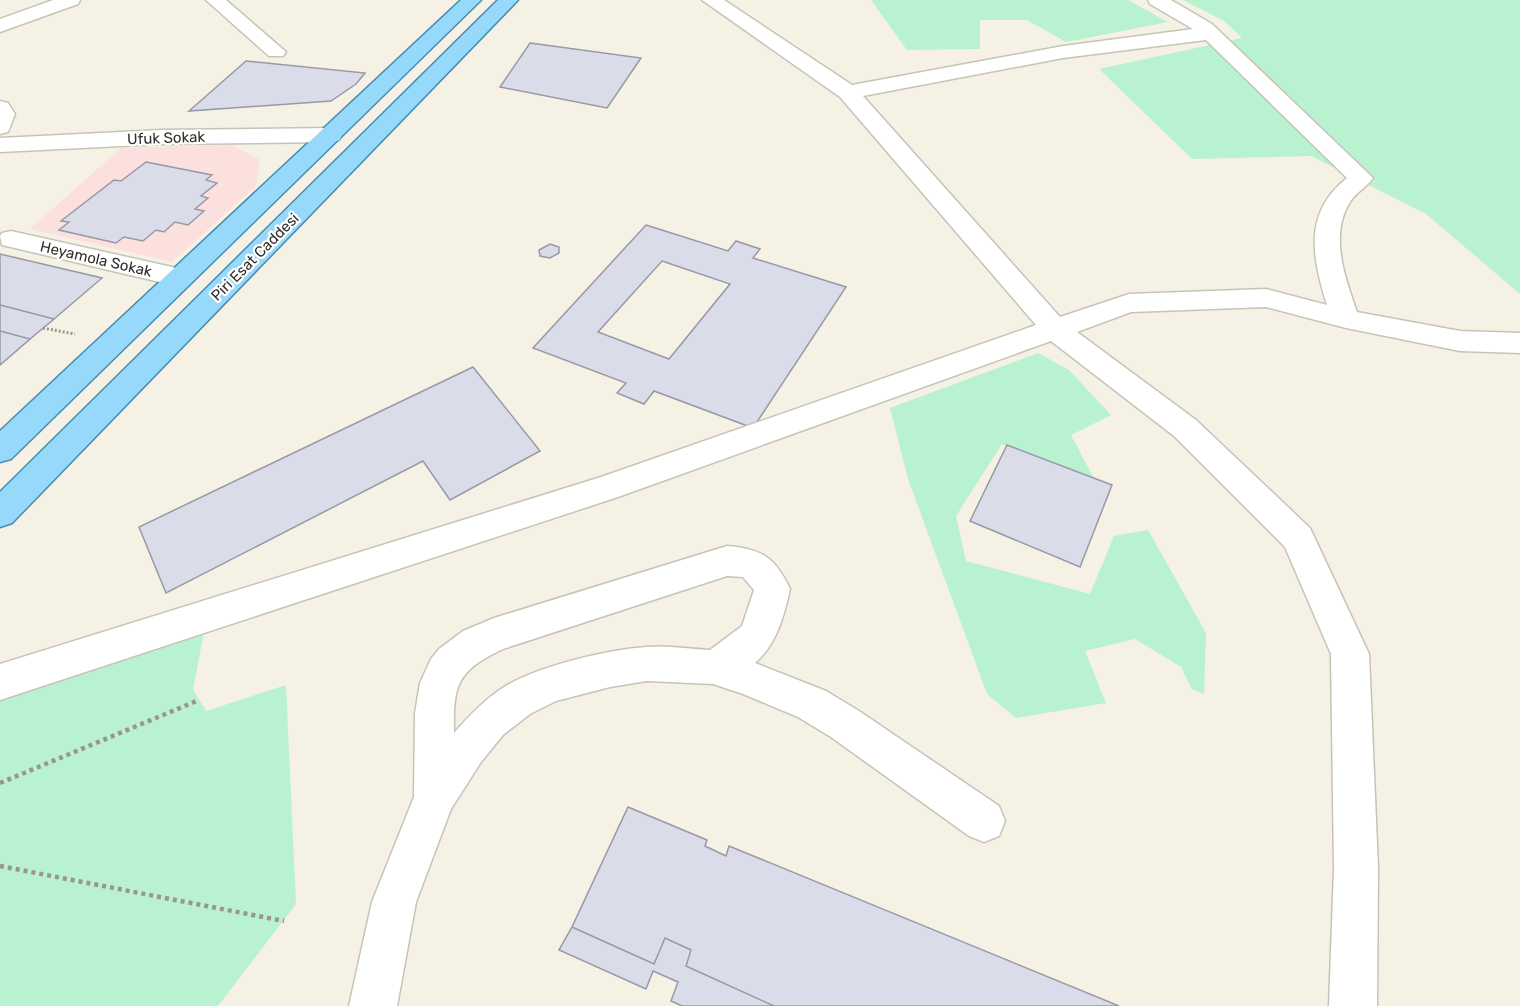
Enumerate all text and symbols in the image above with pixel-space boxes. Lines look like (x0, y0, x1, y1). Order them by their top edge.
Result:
street label: Ufuk Sokak (127, 128, 206, 148)
street label: Piri Esat Caddesi (207, 209, 303, 305)
street label: Heyamola Sokak (38, 237, 154, 281)

